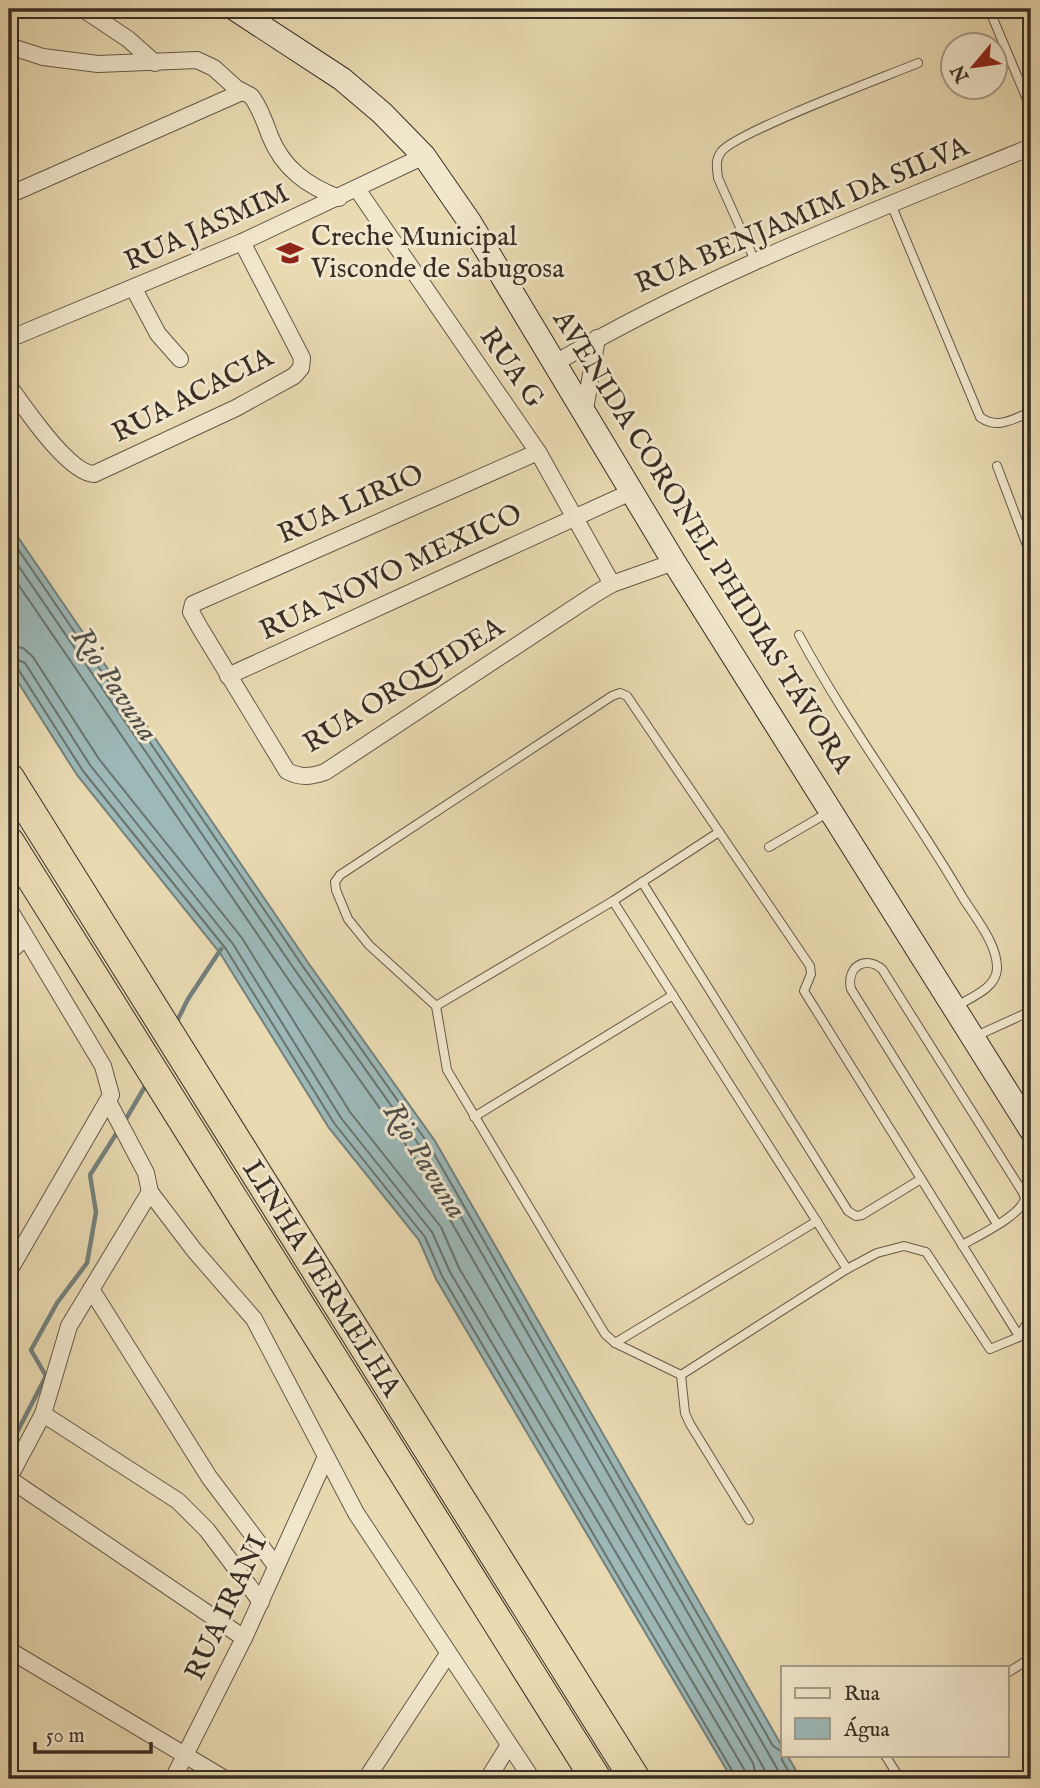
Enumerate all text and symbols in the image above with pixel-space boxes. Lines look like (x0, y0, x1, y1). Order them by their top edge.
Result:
north arrow (939, 32, 1009, 102)
text: N (946, 60, 976, 87)
street label: RUA BENJAMIM DA SILVA (630, 129, 975, 302)
street label: RUA JASMIM (119, 176, 295, 280)
place label: Creche Municipal Visconde de Sabugosa (310, 220, 565, 287)
school or university icon: Creche Municipal Visconde de Sabugosa (275, 238, 305, 268)
street label: AVENIDA CORONEL PHIDIAS TÁVORA (544, 303, 861, 781)
street label: RUA G (471, 321, 552, 416)
street label: RUA ACACIA (107, 340, 280, 451)
street label: RUA LIRIO (273, 457, 429, 553)
street label: RUA NOVO MEXICO (254, 497, 528, 649)
street label: RUA ORQUIDEA (297, 610, 512, 762)
water label: Rio Pavuna (62, 620, 166, 750)
water label: Rio Pavuna (373, 1096, 475, 1226)
street label: LINHA VERMELHA (234, 1154, 409, 1405)
street label: RUA IRANI (178, 1530, 276, 1686)
legend (781, 1666, 1009, 1756)
text: Rua (844, 1681, 881, 1708)
scale bar (35, 1711, 150, 1755)
text: Água (843, 1716, 890, 1744)
text: 50 m (46, 1723, 85, 1750)

